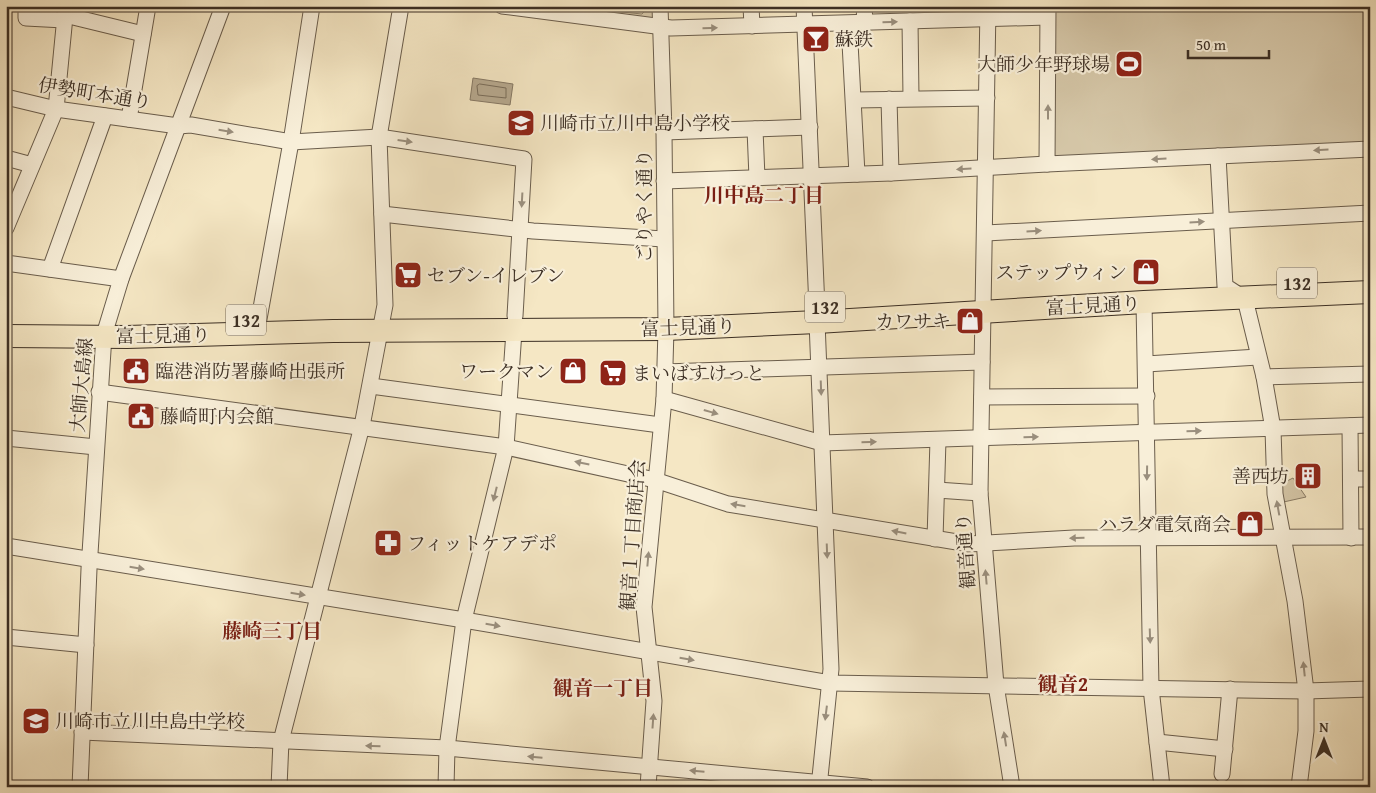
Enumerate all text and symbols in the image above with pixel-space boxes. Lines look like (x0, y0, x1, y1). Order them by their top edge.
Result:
one-way arrow (882, 18, 898, 26)
one-way arrow (702, 24, 718, 32)
bar icon: 蘇鉄 (801, 24, 831, 54)
place label: 蘇鉄 (835, 25, 873, 53)
scale bar (1188, 28, 1270, 60)
text: 50 m (1196, 34, 1227, 55)
sports icon: 大師少年野球場 (1114, 49, 1144, 79)
place label: 大師少年野球場 (977, 50, 1110, 78)
street label: 伊勢町本通り (37, 70, 153, 116)
one-way arrow (1044, 104, 1052, 120)
school or university icon: 川崎市立川中島小学校 (506, 108, 536, 138)
place label: 川崎市立川中島小学校 (540, 109, 730, 137)
one-way arrow (219, 128, 235, 136)
one-way arrow (397, 137, 413, 145)
one-way arrow (1313, 147, 1329, 155)
street label: ごりやく通り (630, 149, 658, 263)
one-way arrow (1150, 155, 1166, 163)
one-way arrow (956, 165, 972, 173)
district label: 川中島二丁目 (704, 180, 824, 209)
one-way arrow (518, 193, 526, 209)
one-way arrow (1189, 218, 1205, 226)
one-way arrow (1027, 226, 1043, 234)
shop icon: ステップウィン (1131, 257, 1161, 287)
place label: ステップウィン (996, 258, 1127, 286)
supermarket icon: セブン-イレブン (393, 260, 423, 290)
place label: セブン-イレブン (427, 261, 565, 289)
road number: 132 (1277, 268, 1317, 298)
street label: 富士見通り (1045, 289, 1141, 321)
road number: 132 (805, 292, 845, 322)
road number: 132 (226, 304, 266, 336)
shop icon: カワサキ (955, 306, 985, 336)
place label: カワサキ (875, 307, 951, 335)
street label: 富士見通り (640, 311, 736, 343)
street label: 富士見通り (115, 320, 211, 350)
street label: 大師大島線 (63, 336, 99, 434)
public building icon: 臨港消防署藤崎出張所 (121, 356, 151, 386)
shop icon: ワークマン (558, 356, 588, 386)
place label: 臨港消防署藤崎出張所 (155, 357, 345, 385)
place label: ワークマン (459, 357, 554, 385)
supermarket icon: まいばすけっと (598, 358, 628, 388)
place label: まいばすけっと (632, 359, 765, 387)
one-way arrow (817, 381, 825, 397)
public building icon: 藤崎町内会館 (126, 401, 156, 431)
place label: 藤崎町内会館 (160, 402, 274, 430)
one-way arrow (703, 408, 718, 416)
one-way arrow (1186, 427, 1202, 435)
one-way arrow (1024, 432, 1040, 440)
one-way arrow (861, 438, 877, 446)
street label: 観音１丁目商店会 (613, 458, 651, 612)
one-way arrow (573, 459, 589, 467)
building icon: 善西坊 (1293, 461, 1323, 491)
place label: 善西坊 (1232, 462, 1289, 490)
one-way arrow (1143, 465, 1151, 481)
one-way arrow (491, 487, 499, 502)
one-way arrow (1273, 500, 1281, 516)
one-way arrow (730, 501, 746, 509)
shop icon: ハラダ電気商会 (1235, 509, 1265, 539)
place label: ハラダ電気商会 (1098, 510, 1231, 538)
street label: 観音通り (948, 512, 982, 590)
one-way arrow (890, 527, 906, 535)
pharmacy icon: フィットケアデポ (373, 528, 403, 558)
place label: フィットケアデポ (407, 529, 557, 557)
one-way arrow (1069, 534, 1085, 542)
one-way arrow (823, 543, 831, 559)
one-way arrow (645, 551, 653, 567)
one-way arrow (130, 564, 146, 572)
one-way arrow (982, 569, 990, 585)
one-way arrow (290, 591, 306, 599)
district label: 藤崎三丁目 (222, 616, 322, 645)
one-way arrow (485, 621, 501, 629)
one-way arrow (1146, 628, 1154, 644)
one-way arrow (680, 655, 696, 663)
one-way arrow (1300, 660, 1308, 676)
district label: 観音2 (1038, 669, 1088, 698)
district label: 観音一丁目 (553, 673, 653, 702)
one-way arrow (822, 705, 830, 721)
school or university icon: 川崎市立川中島中学校 (21, 706, 51, 736)
place label: 川崎市立川中島中学校 (55, 707, 245, 735)
one-way arrow (649, 712, 657, 728)
north arrow (1298, 716, 1348, 766)
text: N (1319, 717, 1329, 737)
one-way arrow (1000, 730, 1008, 746)
one-way arrow (365, 742, 381, 750)
one-way arrow (527, 753, 543, 761)
one-way arrow (689, 766, 705, 774)

